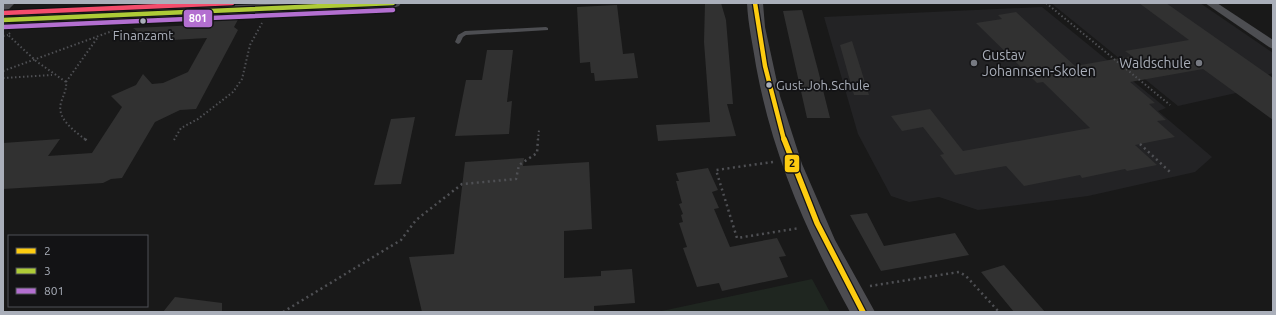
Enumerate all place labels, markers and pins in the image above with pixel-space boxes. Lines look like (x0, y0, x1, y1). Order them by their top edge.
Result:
marker: Finanzamt (138, 16, 148, 26)
place label: Finanzamt (113, 28, 173, 42)
place label: Gustav Johannsen-Skolen (982, 47, 1096, 79)
place label: Waldschule (1119, 55, 1191, 71)
marker: Gustav Johannsen-Skolen (969, 58, 979, 68)
marker: Waldschule (1194, 58, 1204, 68)
place label: Gust.Joh.Schule (776, 78, 870, 92)
marker: Gust.Joh.Schule (764, 80, 774, 90)

